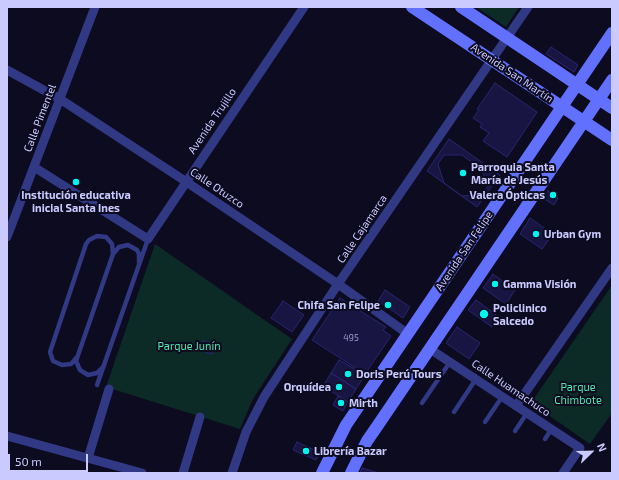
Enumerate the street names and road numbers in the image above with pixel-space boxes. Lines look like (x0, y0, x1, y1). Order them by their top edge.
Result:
street label: Avenida San Martín (468, 40, 556, 106)
street label: Calle Pimentel (21, 82, 59, 154)
street label: Avenida Trujillo (185, 86, 239, 156)
street label: Calle Otuzco (188, 165, 246, 211)
street label: Calle Cajamarca (334, 192, 390, 266)
street label: Avenida San Felipe (432, 209, 496, 293)
street label: Calle Huamachuco (469, 357, 553, 419)

